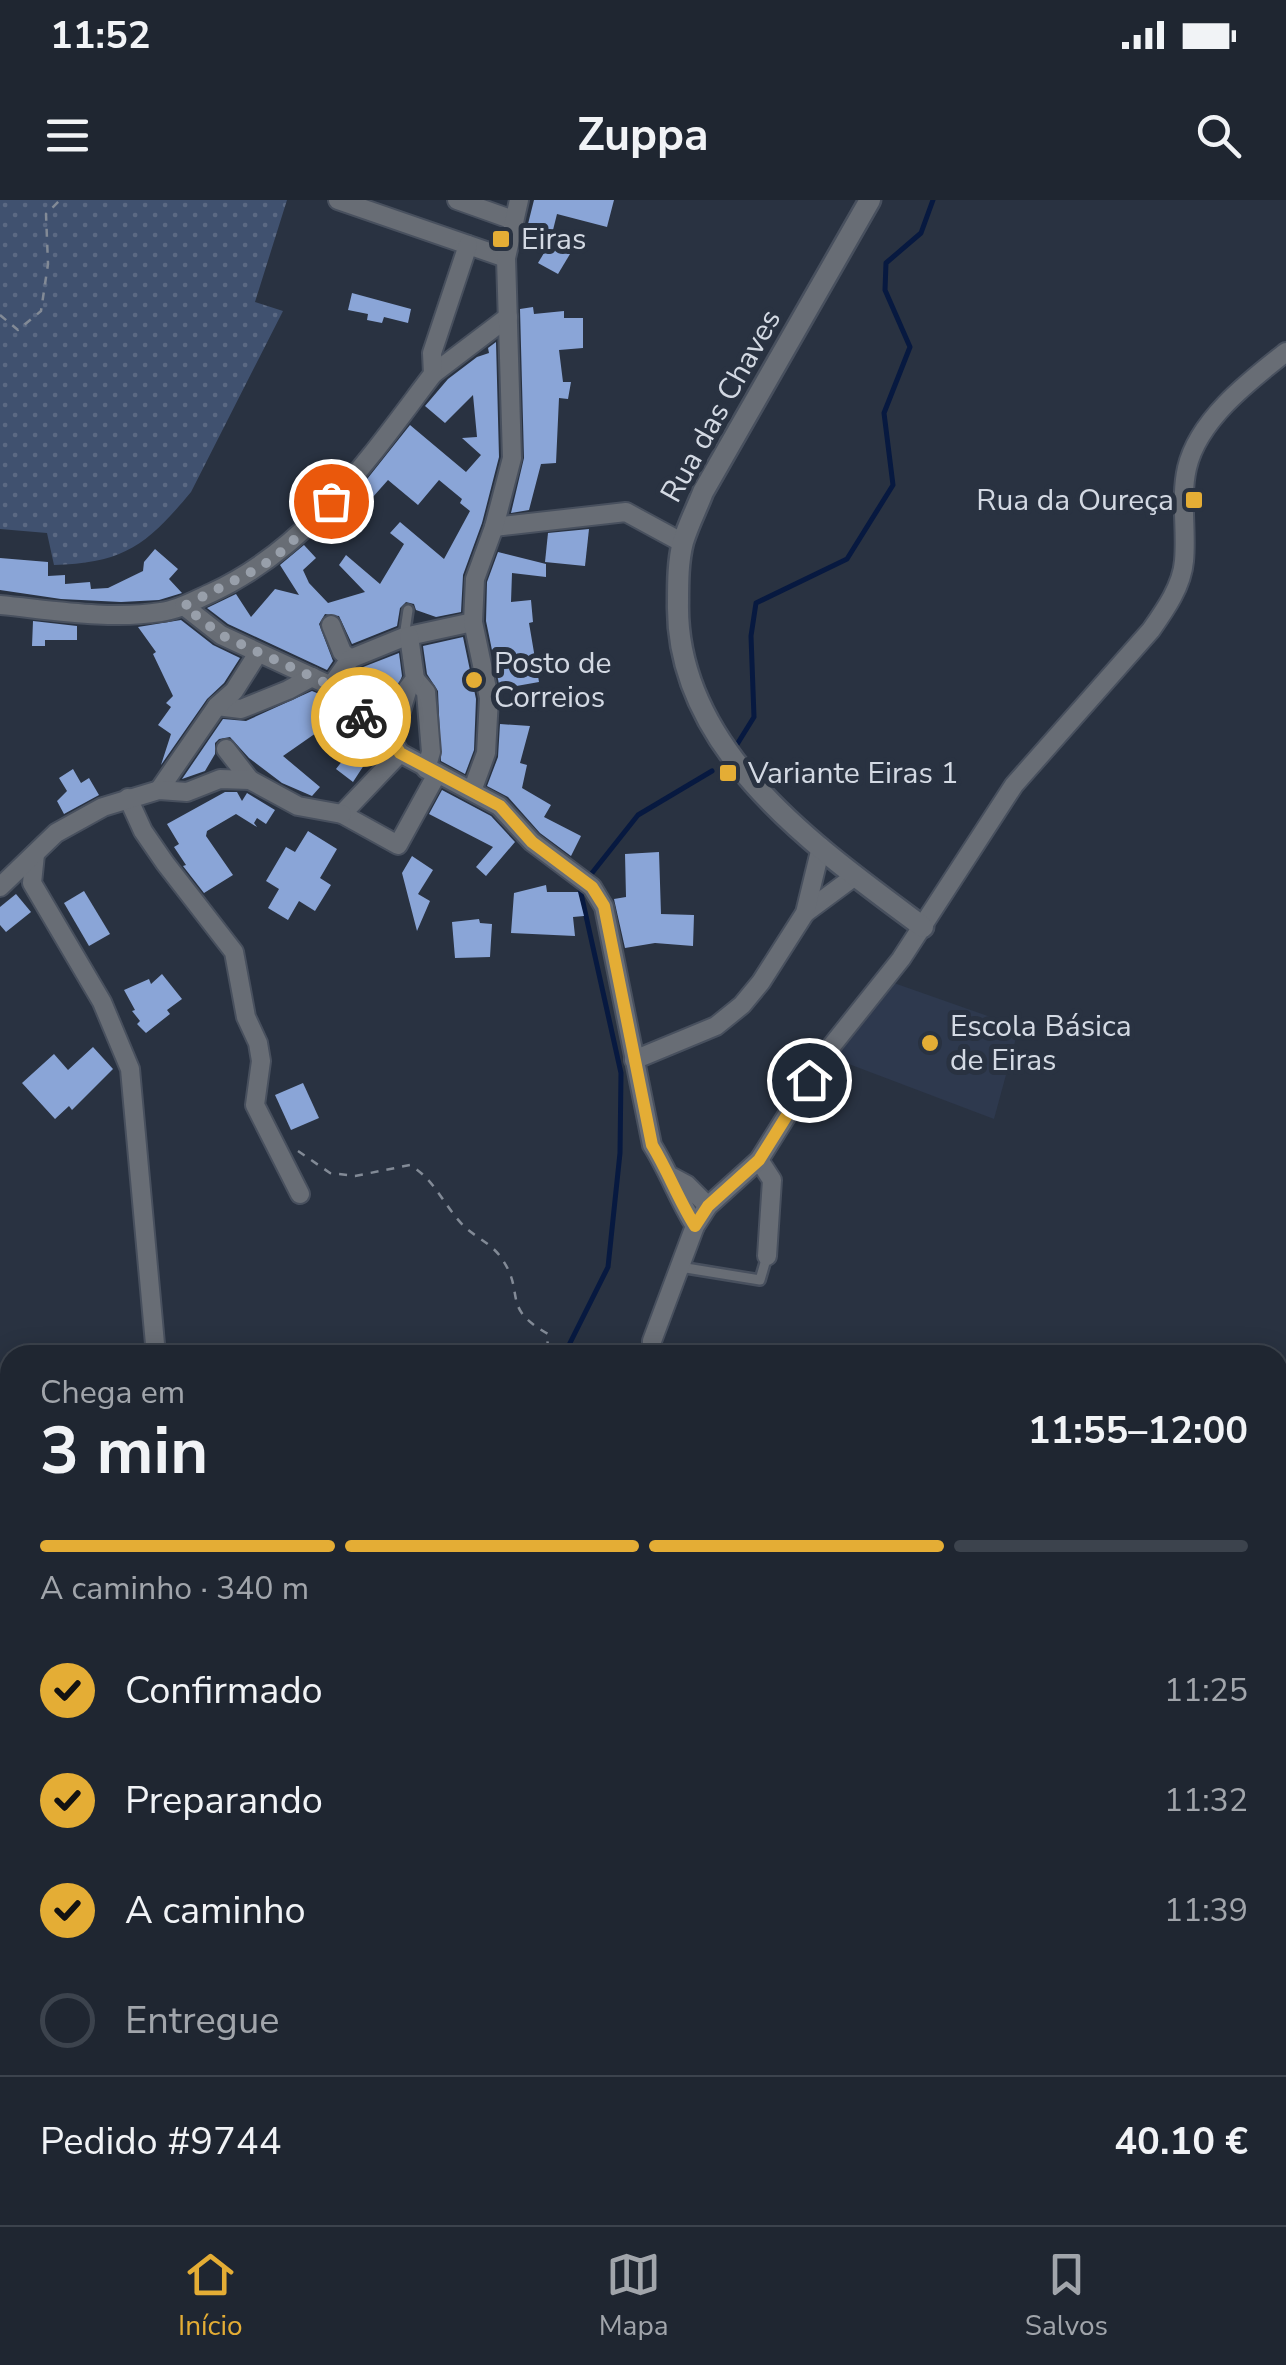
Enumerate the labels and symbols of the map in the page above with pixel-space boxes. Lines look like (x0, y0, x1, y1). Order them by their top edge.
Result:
place label: Eiras (521, 219, 586, 260)
marker: Eiras (490, 228, 512, 250)
street label: Rua das Chaves (651, 302, 791, 510)
pin (289, 459, 374, 544)
place label: Rua da Oureça (976, 480, 1174, 521)
marker: Rua da Oureça (1183, 489, 1205, 511)
place label: Posto de Correios (494, 643, 611, 718)
courier (311, 667, 411, 767)
marker: Posto de Correios (463, 669, 485, 691)
place label: Variante Eiras 1 (747, 753, 959, 794)
marker: Variante Eiras 1 (717, 762, 739, 784)
place label: Escola Básica de Eiras (950, 1006, 1132, 1081)
marker: Escola Básica de Eiras (919, 1032, 941, 1054)
pin (767, 1038, 852, 1123)

